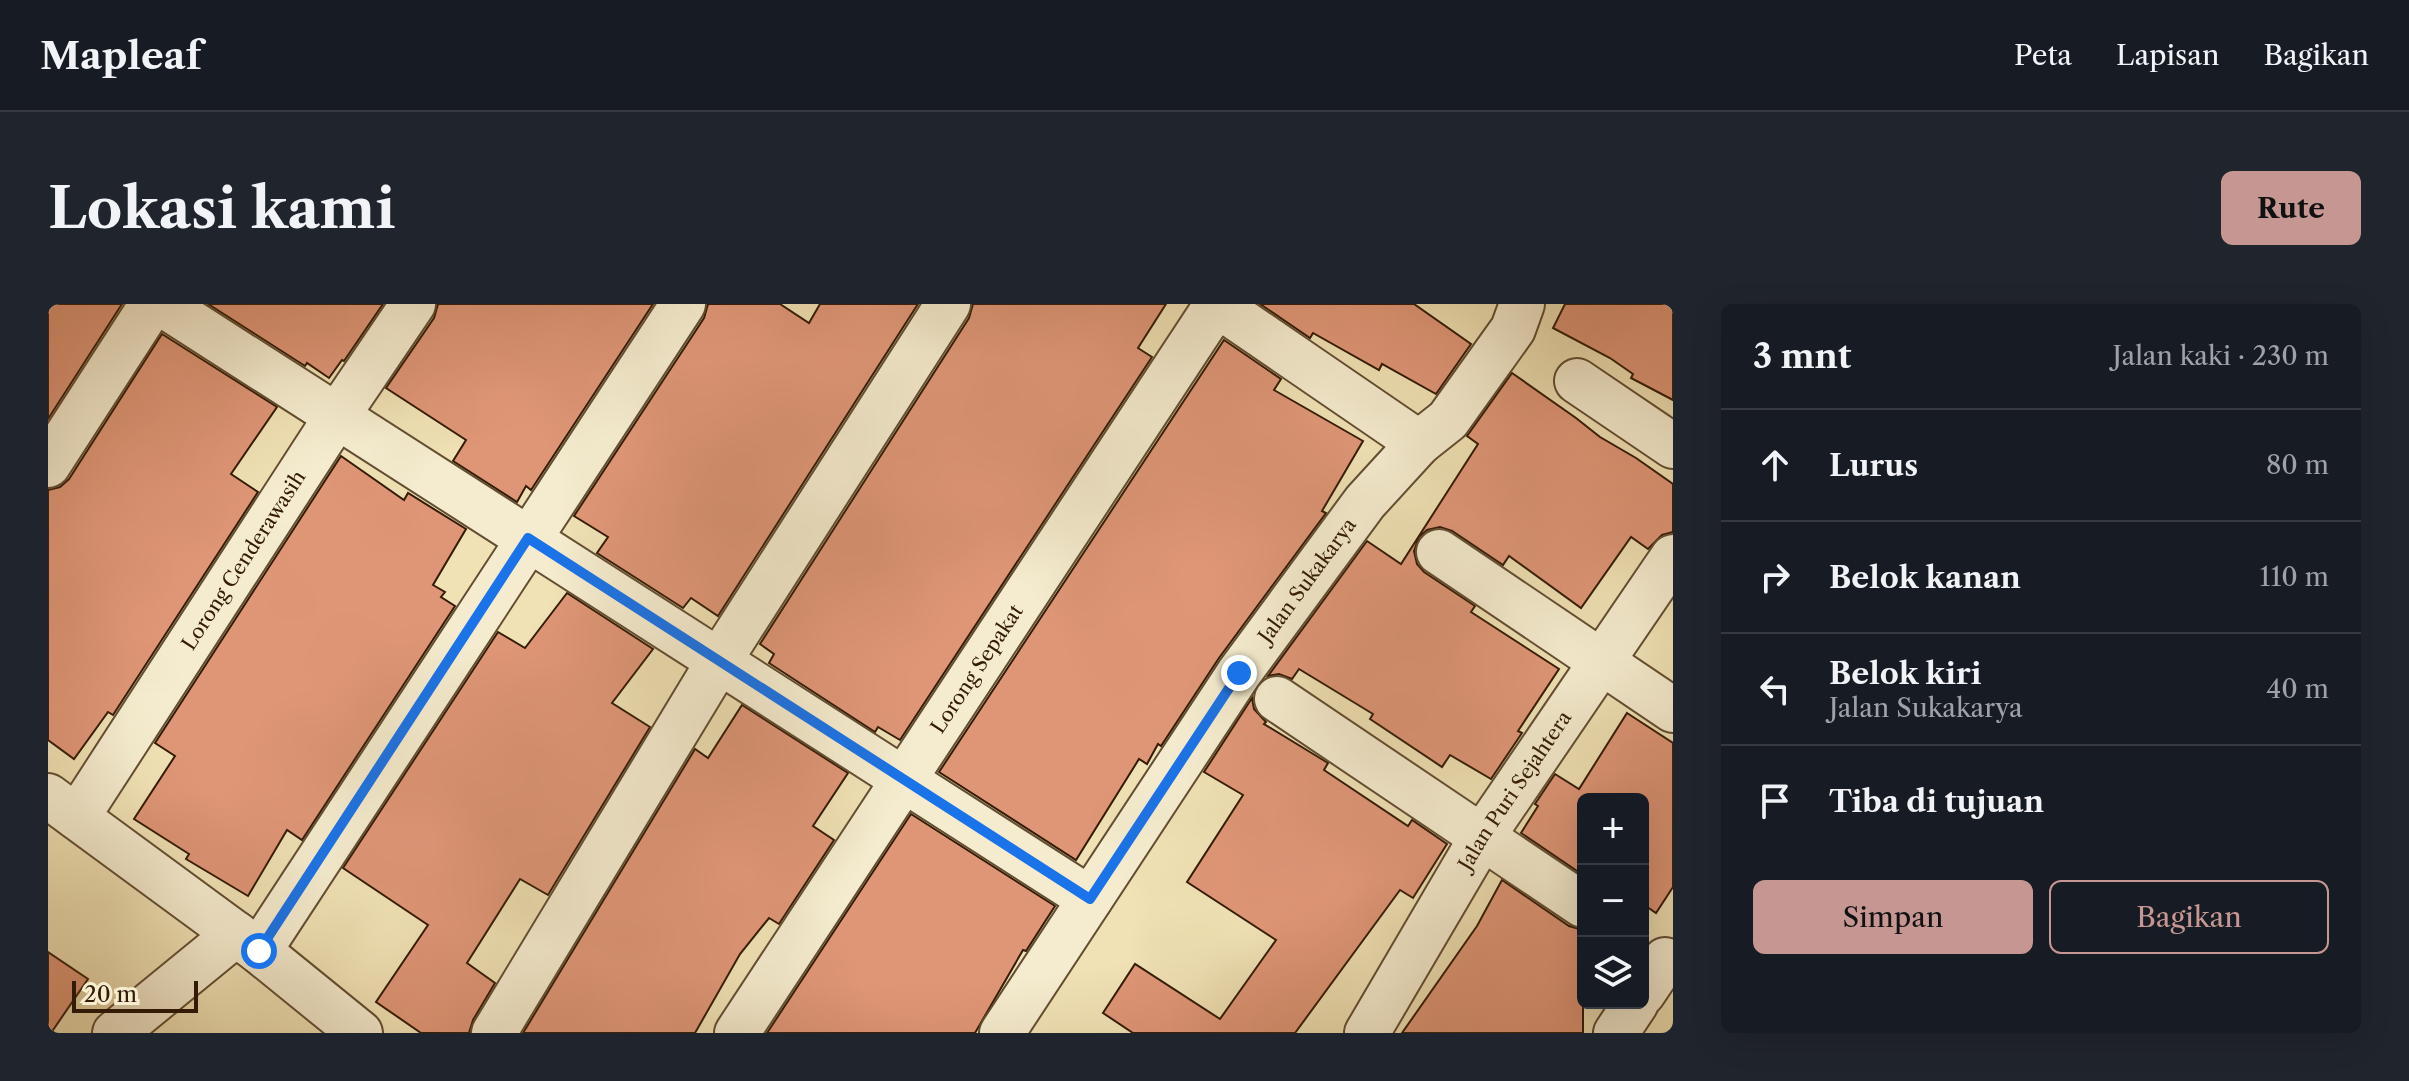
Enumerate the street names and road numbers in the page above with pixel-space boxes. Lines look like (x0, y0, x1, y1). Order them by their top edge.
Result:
street label: Lorong Cenderawasih (177, 466, 311, 654)
street label: Jalan Sukakarya (1252, 513, 1361, 650)
street label: Lorong Sepakat (926, 600, 1028, 738)
street label: Jalan Puri Sejahtera (1452, 706, 1577, 877)

